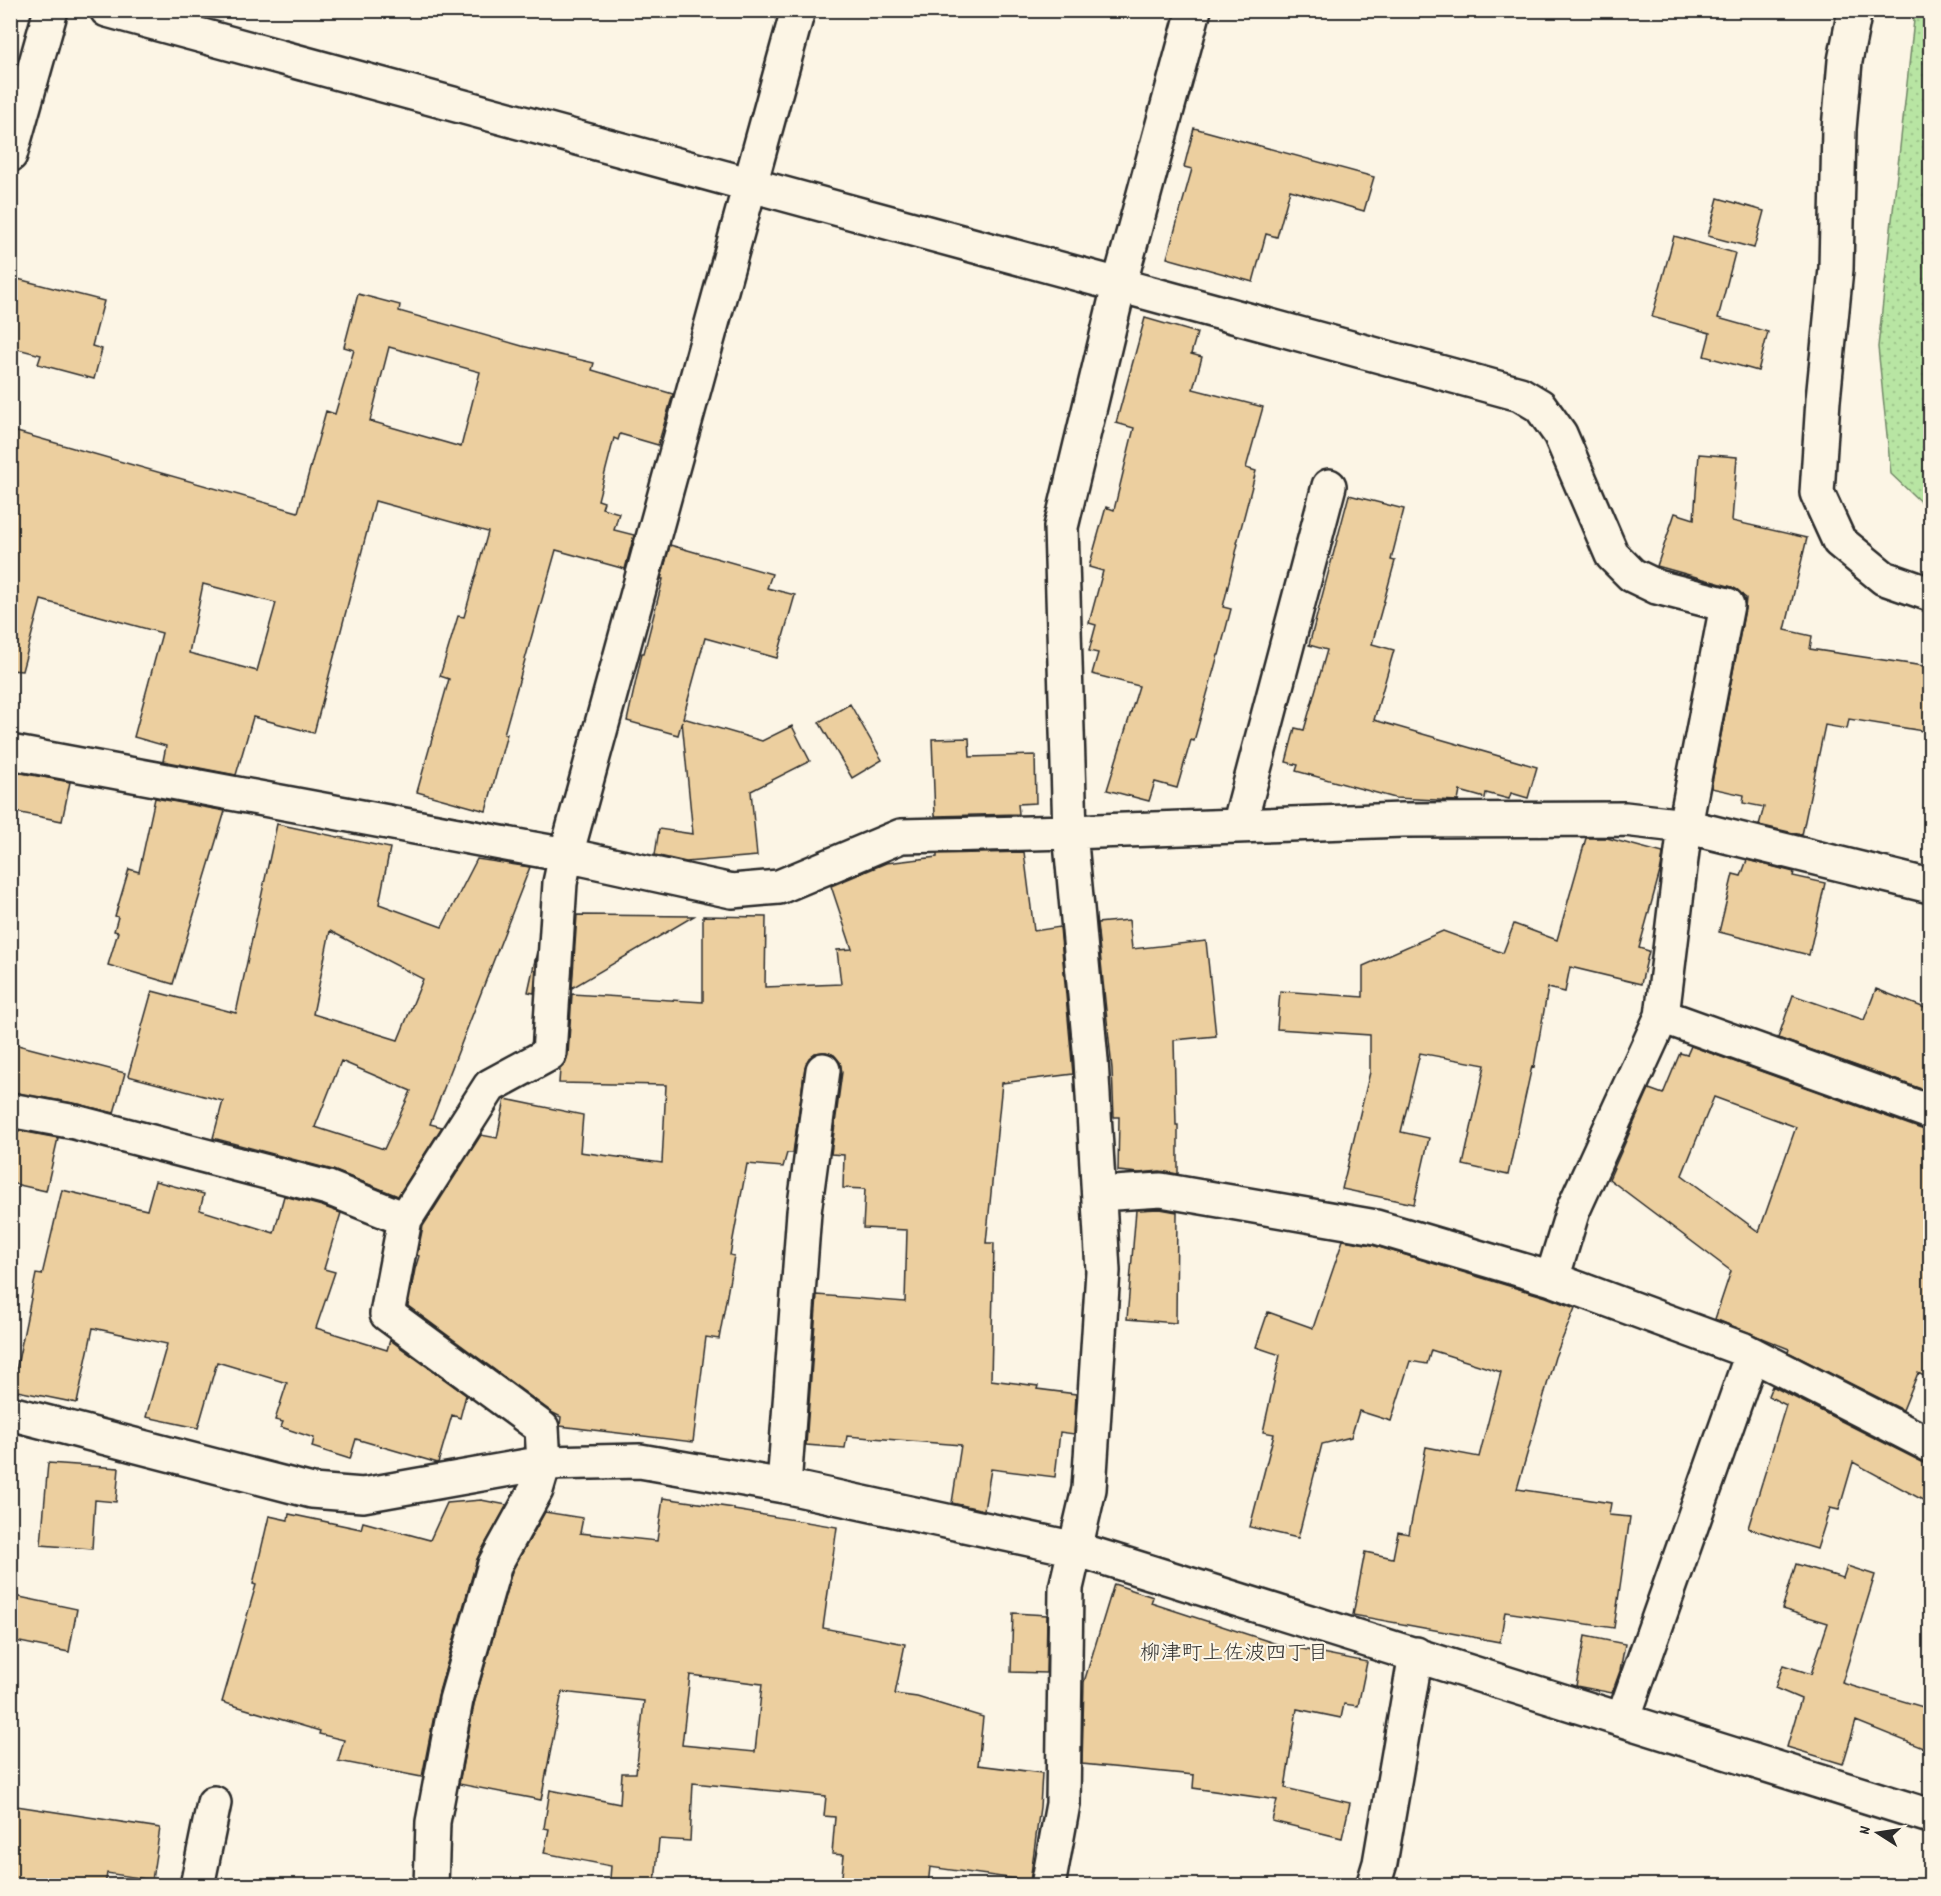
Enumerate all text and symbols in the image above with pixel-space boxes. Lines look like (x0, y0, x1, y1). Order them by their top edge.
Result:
district label: 柳津町上佐波四丁目 (1140, 1640, 1329, 1670)
north arrow (1848, 1803, 1908, 1863)
text: N (1854, 1824, 1878, 1837)

